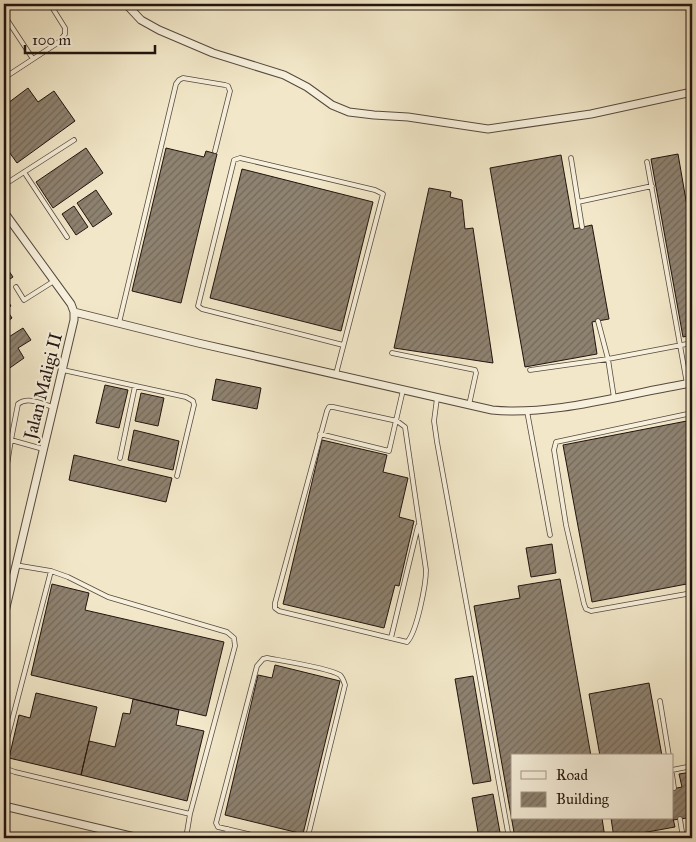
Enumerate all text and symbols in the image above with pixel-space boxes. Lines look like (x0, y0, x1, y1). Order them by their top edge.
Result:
scale bar (25, 22, 155, 54)
text: 100 m (32, 31, 72, 49)
street label: Jalan Maligi II (19, 330, 68, 444)
legend (511, 754, 674, 820)
text: Road (556, 766, 588, 784)
text: Building (556, 790, 610, 808)

